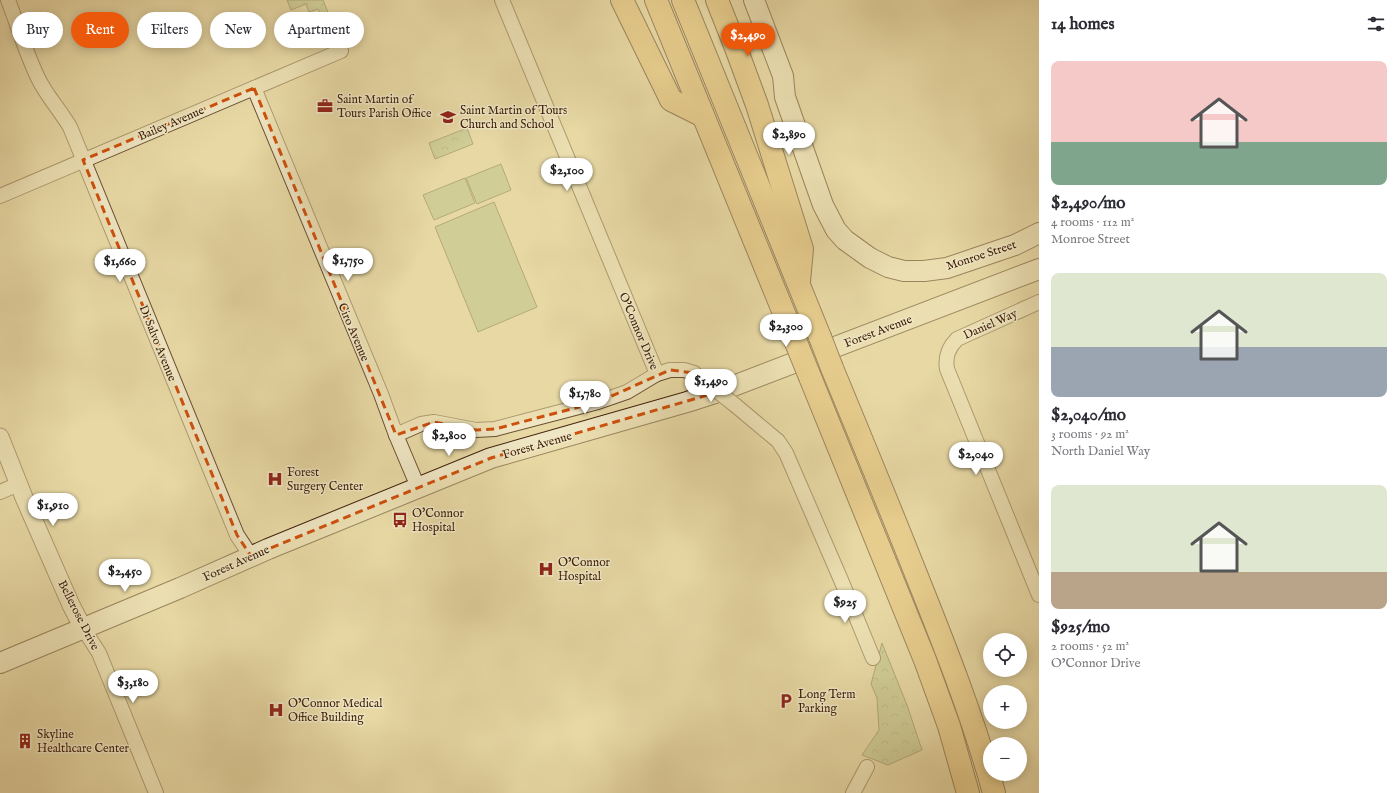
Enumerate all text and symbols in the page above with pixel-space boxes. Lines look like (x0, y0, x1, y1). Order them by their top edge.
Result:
chip: Buy (12, 12, 63, 48)
chip: Rent (71, 12, 129, 48)
chip: Filters (137, 12, 202, 48)
chip: New (210, 12, 266, 48)
chip: Apartment (274, 12, 364, 48)
icon: filters (1365, 13, 1387, 35)
text: 14 homes (1051, 14, 1114, 35)
pin: $2,490 (715, 23, 781, 57)
text: $2,490 (730, 27, 766, 44)
icon: home (1183, 87, 1255, 159)
place label: Saint Martin of Tours Parish Office (337, 92, 432, 121)
office icon: Saint Martin of Tours Parish Office (316, 97, 334, 115)
street label: Bailey Avenue (136, 103, 207, 144)
place label: Saint Martin of Tours Church and School (460, 103, 567, 132)
school or university icon: Saint Martin of Tours Church and School (439, 108, 457, 126)
pin: $2,890 (756, 122, 822, 156)
text: $2,890 (772, 126, 806, 143)
pin: $2,100 (534, 158, 600, 192)
text: $2,100 (550, 162, 584, 179)
text: $2,490/mo (1051, 193, 1125, 214)
text: 4 rooms · 112 m² (1051, 214, 1134, 231)
text: Monroe Street (1051, 231, 1130, 248)
street label: Monroe Street (944, 237, 1018, 274)
pin: $1,750 (315, 248, 381, 282)
pin: $1,660 (87, 249, 153, 283)
text: $1,750 (332, 252, 364, 269)
text: $1,660 (104, 253, 136, 270)
street label: O’Connor Drive (616, 290, 662, 373)
icon: home (1183, 299, 1255, 371)
street label: Ciro Avenue (335, 301, 373, 364)
street label: Di Salvo Avenue (135, 303, 180, 384)
street label: Daniel Way (961, 306, 1020, 343)
street label: Forest Avenue (842, 311, 915, 351)
pin: $2,300 (753, 314, 819, 348)
text: $2,300 (769, 318, 803, 335)
pin: $1,490 (678, 369, 744, 403)
text: $1,490 (694, 373, 728, 390)
pin: $1,780 (552, 381, 618, 415)
text: $1,780 (569, 385, 601, 402)
text: $2,040/mo (1051, 405, 1126, 426)
pin: $2,800 (416, 423, 482, 457)
text: 3 rooms · 92 m² (1051, 426, 1129, 443)
text: $2,800 (432, 427, 466, 444)
street label: Forest Avenue (501, 428, 574, 463)
pin: $2,040 (943, 442, 1009, 476)
text: North Daniel Way (1051, 443, 1150, 460)
text: $2,040 (958, 446, 994, 463)
place label: Forest Surgery Center (287, 465, 364, 494)
hospital icon: Forest Surgery Center (266, 470, 284, 488)
pin: $1,910 (20, 493, 86, 527)
text: $1,910 (37, 497, 69, 514)
place label: O'Connor Hospital (412, 506, 464, 536)
bus stop icon: O'Connor Hospital (391, 511, 409, 529)
icon: home (1183, 511, 1255, 583)
street label: Forest Avenue (201, 542, 272, 585)
place label: O’Connor Hospital (558, 555, 611, 585)
pin: $2,450 (92, 559, 158, 593)
hospital icon: O’Connor Hospital (537, 560, 555, 578)
text: $2,450 (108, 563, 142, 580)
street label: Bellerose Drive (54, 578, 103, 653)
pin: $925 (821, 590, 869, 624)
text: $925 (833, 594, 857, 611)
text: $925/mo (1051, 617, 1110, 638)
map controls (983, 633, 1027, 781)
button: locate (983, 633, 1027, 677)
text: 2 rooms · 52 m² (1051, 638, 1129, 655)
text: O’Connor Drive (1051, 655, 1140, 672)
pin: $3,180 (100, 670, 166, 704)
text: $3,180 (117, 674, 149, 691)
button: + (983, 685, 1027, 729)
place label: Long Term Parking (798, 687, 855, 716)
parking icon: Long Term Parking (777, 692, 795, 710)
place label: O’Connor Medical Office Building (288, 696, 383, 725)
hospital icon: O’Connor Medical Office Building (267, 701, 285, 719)
place label: Skyline Healthcare Center (37, 727, 130, 756)
building icon: Skyline Healthcare Center (16, 732, 34, 750)
button: − (983, 737, 1027, 781)

